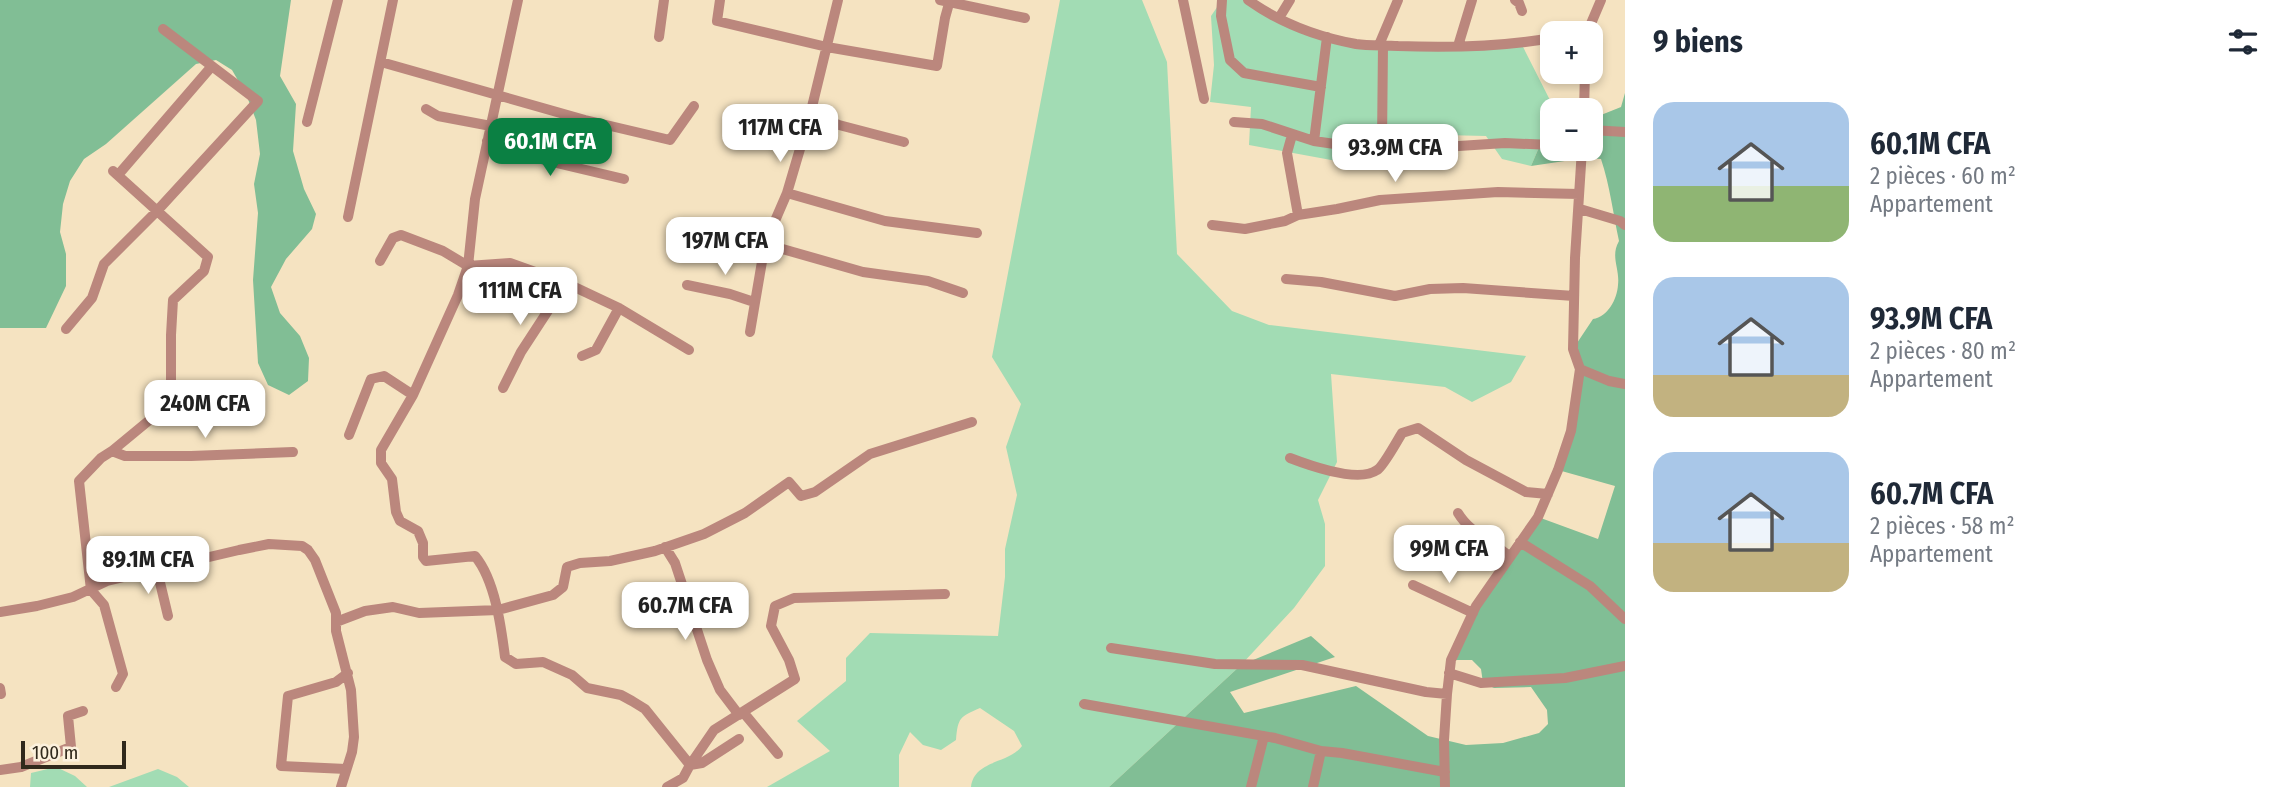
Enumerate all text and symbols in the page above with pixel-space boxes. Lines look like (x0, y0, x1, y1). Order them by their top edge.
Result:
map controls (1540, 21, 1603, 161)
button: + (1540, 21, 1603, 84)
icon: filters (2224, 23, 2262, 61)
text: 9 biens (1653, 24, 1743, 60)
button: − (1540, 98, 1603, 161)
pin: 117M CFA (708, 104, 852, 164)
text: 117M CFA (738, 113, 822, 141)
pin: 60.1M CFA (470, 118, 630, 178)
pin: 93.9M CFA (1315, 124, 1475, 184)
text: 60.1M CFA (1870, 126, 1990, 162)
text: 60.1M CFA (504, 127, 596, 155)
icon: home (1709, 130, 1793, 214)
text: 93.9M CFA (1348, 133, 1442, 161)
text: 2 pièces · 60 m² (1870, 162, 2016, 190)
text: Appartement (1870, 190, 1993, 218)
pin: 197M CFA (653, 218, 797, 277)
text: 197M CFA (682, 226, 768, 254)
pin: 111M CFA (448, 268, 592, 327)
text: 111M CFA (478, 276, 562, 304)
text: 93.9M CFA (1870, 301, 1992, 337)
icon: home (1709, 305, 1793, 389)
text: 2 pièces · 80 m² (1870, 337, 2016, 365)
text: Appartement (1870, 365, 1993, 393)
pin: 240M CFA (133, 380, 277, 440)
text: 240M CFA (160, 389, 250, 417)
text: 60.7M CFA (1870, 476, 1993, 512)
icon: home (1709, 480, 1793, 564)
text: 2 pièces · 58 m² (1870, 512, 2015, 540)
pin: 99M CFA (1384, 526, 1514, 585)
text: 99M CFA (1410, 534, 1488, 562)
pin: 89.1M CFA (68, 536, 228, 596)
text: Appartement (1870, 540, 1993, 568)
text: 89.1M CFA (102, 545, 194, 573)
pin: 60.7M CFA (605, 582, 765, 642)
text: 60.7M CFA (638, 591, 732, 619)
scale bar (21, 738, 126, 770)
text: 100 m (32, 741, 78, 764)

